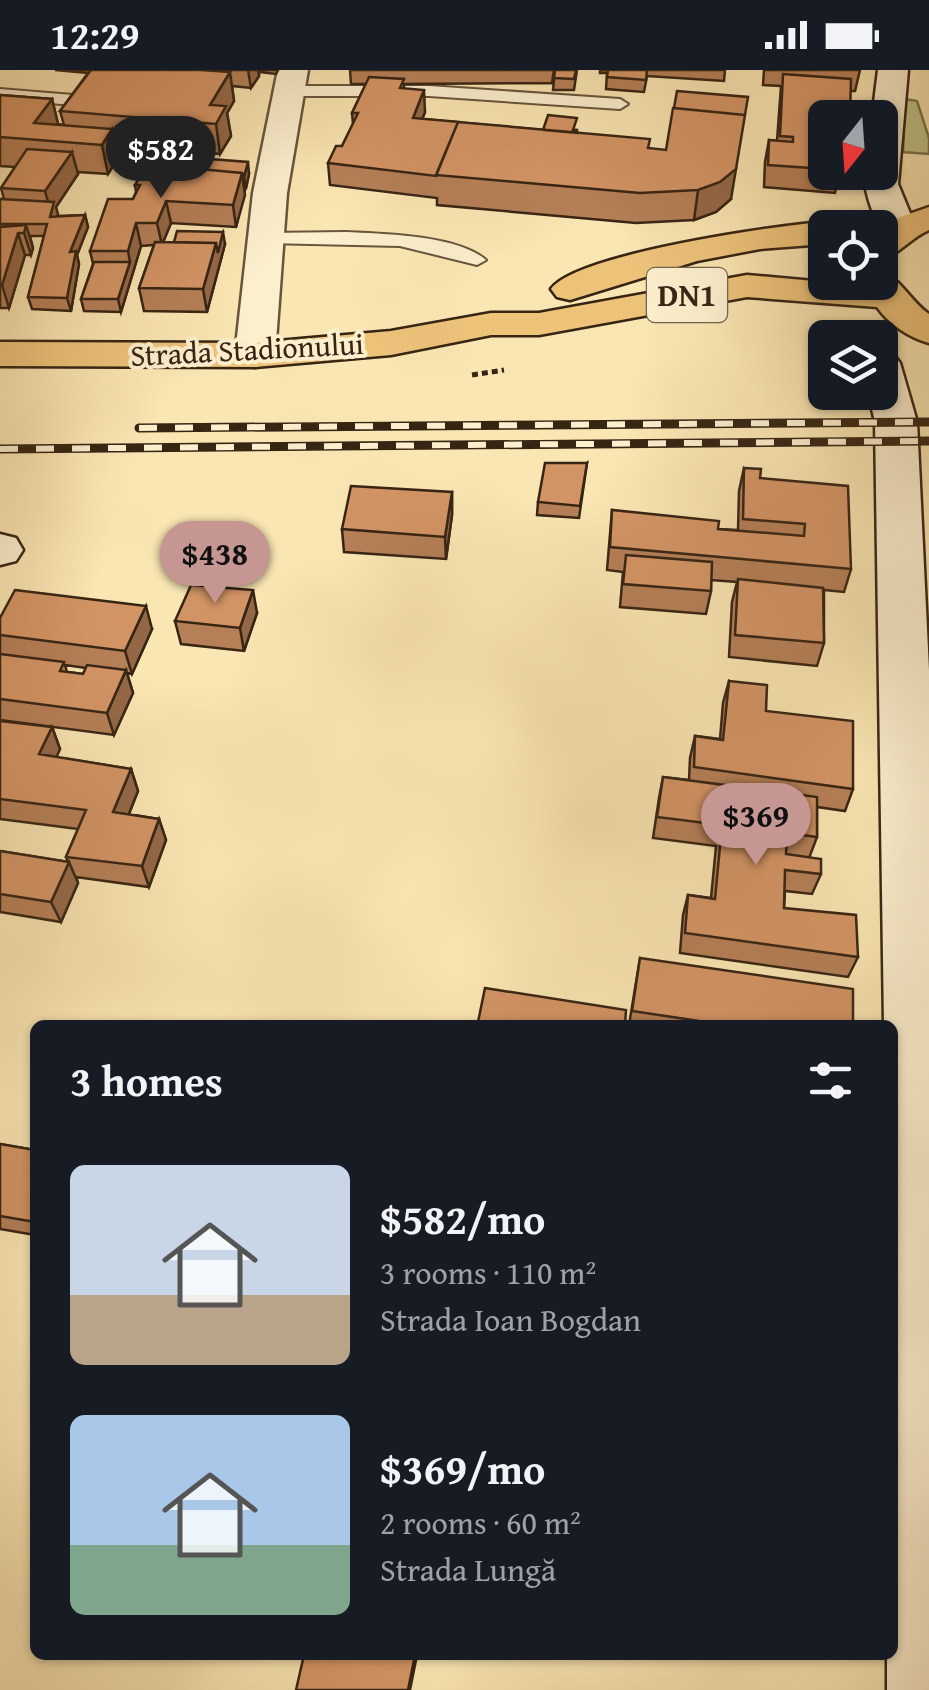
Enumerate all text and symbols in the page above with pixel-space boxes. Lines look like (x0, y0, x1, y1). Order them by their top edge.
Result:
text: 12:29 (50, 7, 140, 63)
north arrow (808, 100, 898, 190)
map controls (808, 100, 898, 410)
pin: $582 (102, 116, 220, 201)
text: $582 (128, 125, 194, 172)
button: locate (808, 210, 898, 300)
road number: DN1 (647, 268, 727, 322)
button: layers (808, 320, 898, 410)
street label: Strada Stadionului (129, 321, 365, 377)
pin: $438 (156, 521, 274, 606)
text: $438 (182, 530, 248, 577)
pin: $369 (697, 783, 815, 868)
text: $369 (723, 792, 789, 839)
text: 3 homes (70, 1050, 223, 1111)
icon: filters (803, 1053, 858, 1108)
text: $582/mo (380, 1188, 545, 1249)
icon: home (150, 1205, 270, 1325)
text: 3 rooms · 110 m² (380, 1249, 596, 1296)
text: Strada Ioan Bogdan (380, 1296, 641, 1343)
text: $369/mo (380, 1438, 545, 1499)
icon: home (150, 1455, 270, 1575)
text: 2 rooms · 60 m² (380, 1499, 581, 1546)
text: Strada Lungă (380, 1546, 556, 1593)

